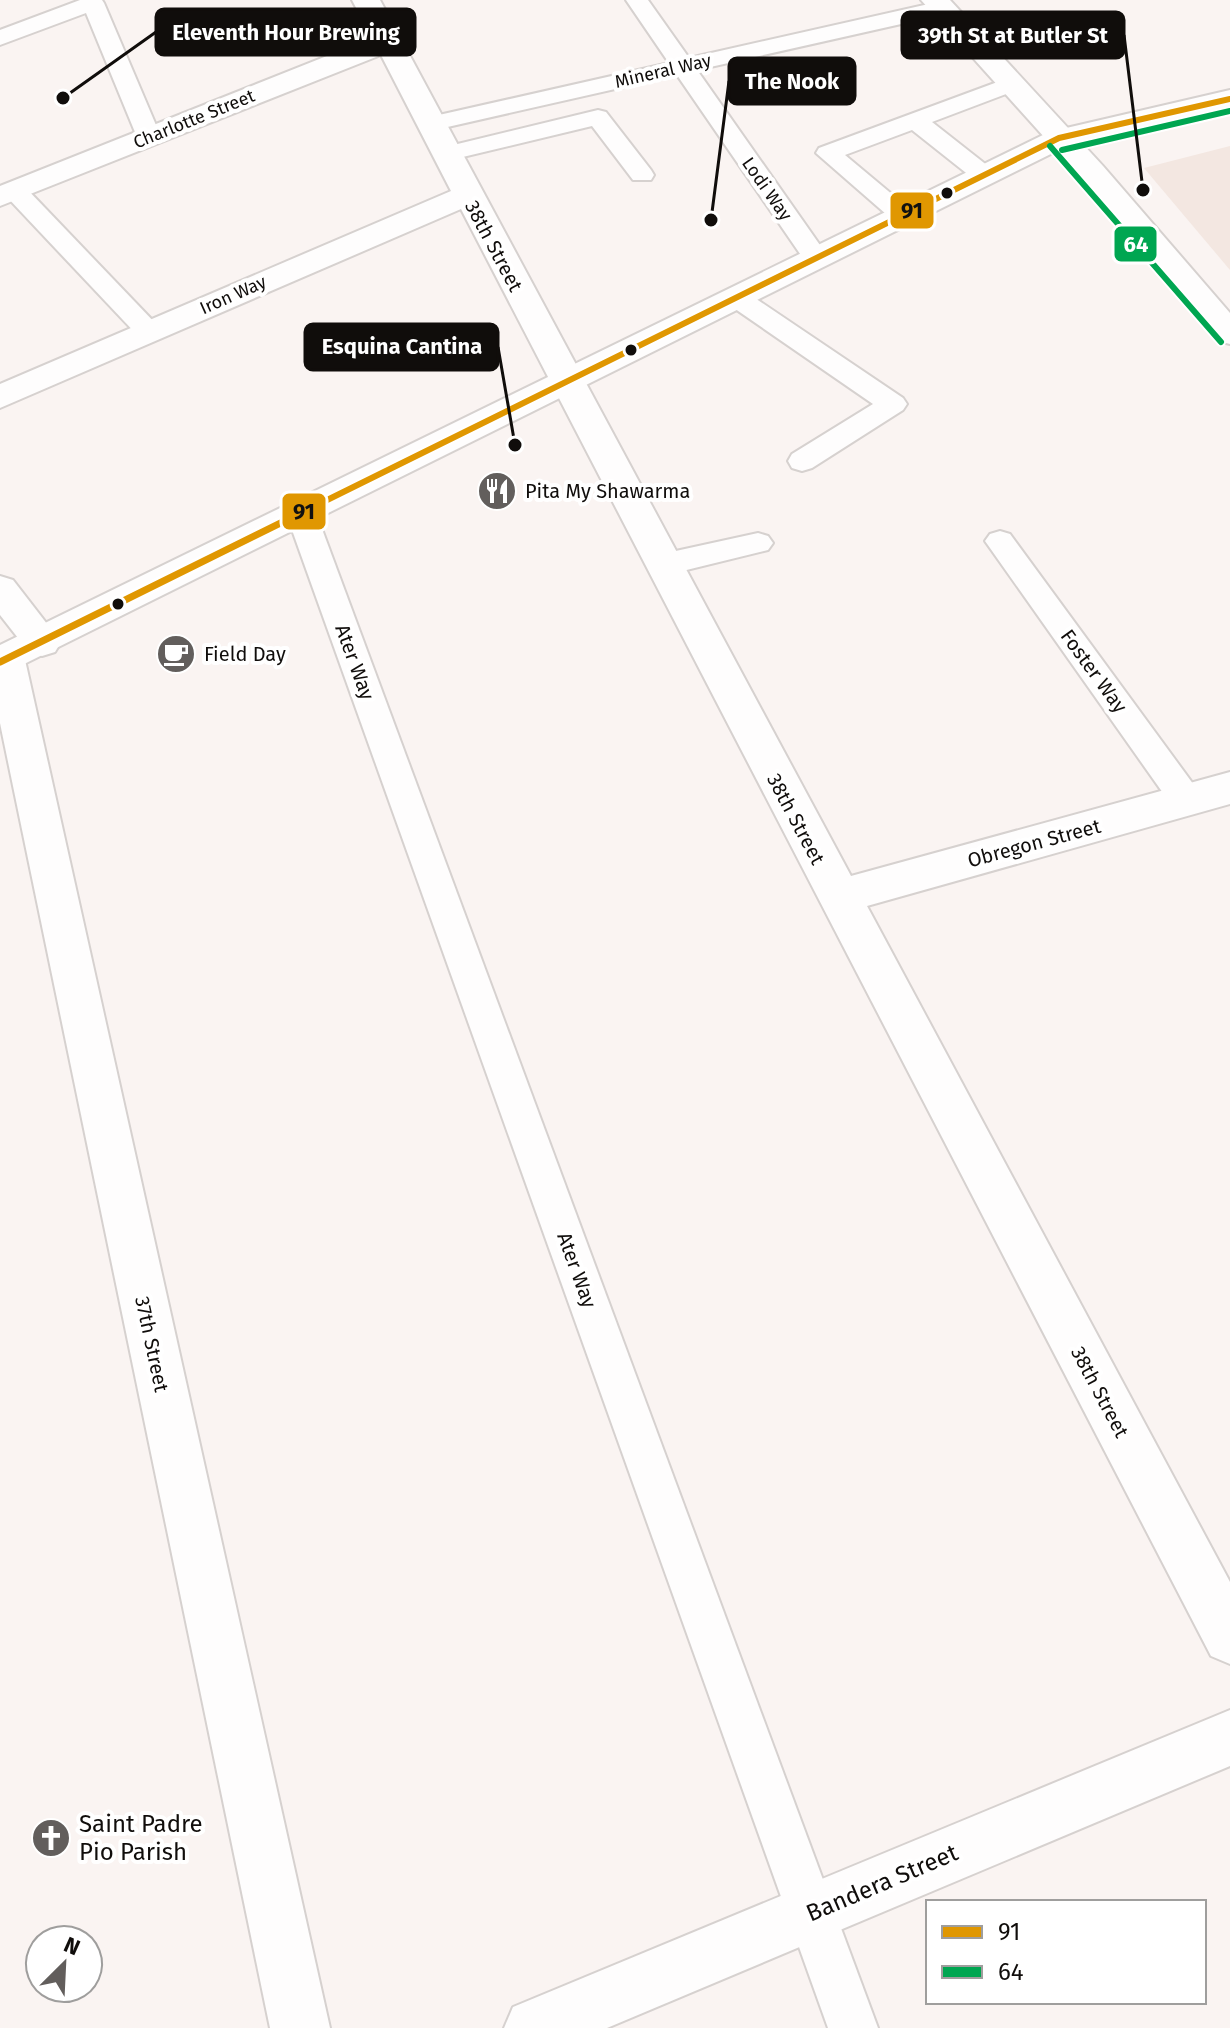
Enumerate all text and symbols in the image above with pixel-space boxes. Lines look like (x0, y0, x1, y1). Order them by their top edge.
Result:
callout: Eleventh Hour Brewing (156, 9, 415, 55)
callout: 39th St at Butler St (902, 12, 1124, 58)
text: Eleventh Hour Brewing (172, 19, 401, 46)
text: 39th St at Butler St (917, 22, 1109, 49)
street label: Mineral Way (613, 49, 713, 93)
callout: The Nook (729, 58, 855, 104)
text: The Nook (745, 68, 840, 95)
street label: Charlotte Street (130, 84, 258, 153)
street label: Lodi Way (737, 153, 797, 225)
unlabelled marker (939, 185, 955, 201)
line badge: 91 (889, 191, 935, 230)
street label: 38th Street (460, 196, 528, 296)
text: 91 (901, 197, 923, 224)
line badge: 64 (1113, 225, 1158, 263)
text: 64 (1124, 231, 1148, 258)
street label: Iron Way (196, 271, 270, 319)
callout: Esquina Cantina (305, 324, 498, 370)
text: Esquina Cantina (322, 333, 482, 360)
unlabelled marker (623, 342, 639, 358)
restaurant icon: Pita My Shawarma (476, 470, 518, 512)
place label: Pita My Shawarma (525, 479, 690, 503)
line badge: 91 (281, 492, 327, 531)
text: 91 (293, 498, 315, 525)
unlabelled marker (110, 596, 126, 612)
street label: Ater Way (330, 621, 380, 703)
street label: Foster Way (1056, 625, 1132, 718)
cafe icon: Field Day (155, 633, 197, 675)
place label: Field Day (204, 642, 286, 666)
street label: 38th Street (762, 769, 830, 869)
street label: Obregon Street (965, 814, 1104, 872)
street label: Ater Way (552, 1229, 602, 1311)
street label: 37th Street (130, 1294, 174, 1395)
street label: 38th Street (1066, 1342, 1134, 1442)
place label: Saint Padre Pio Parish (79, 1810, 203, 1866)
church icon: Saint Padre Pio Parish (30, 1817, 72, 1859)
street label: Bandera Street (802, 1838, 962, 1928)
legend (926, 1900, 1206, 2004)
text: 91 (998, 1918, 1021, 1946)
north arrow (24, 1924, 104, 2004)
text: N (60, 1931, 84, 1961)
text: 64 (998, 1958, 1024, 1986)

